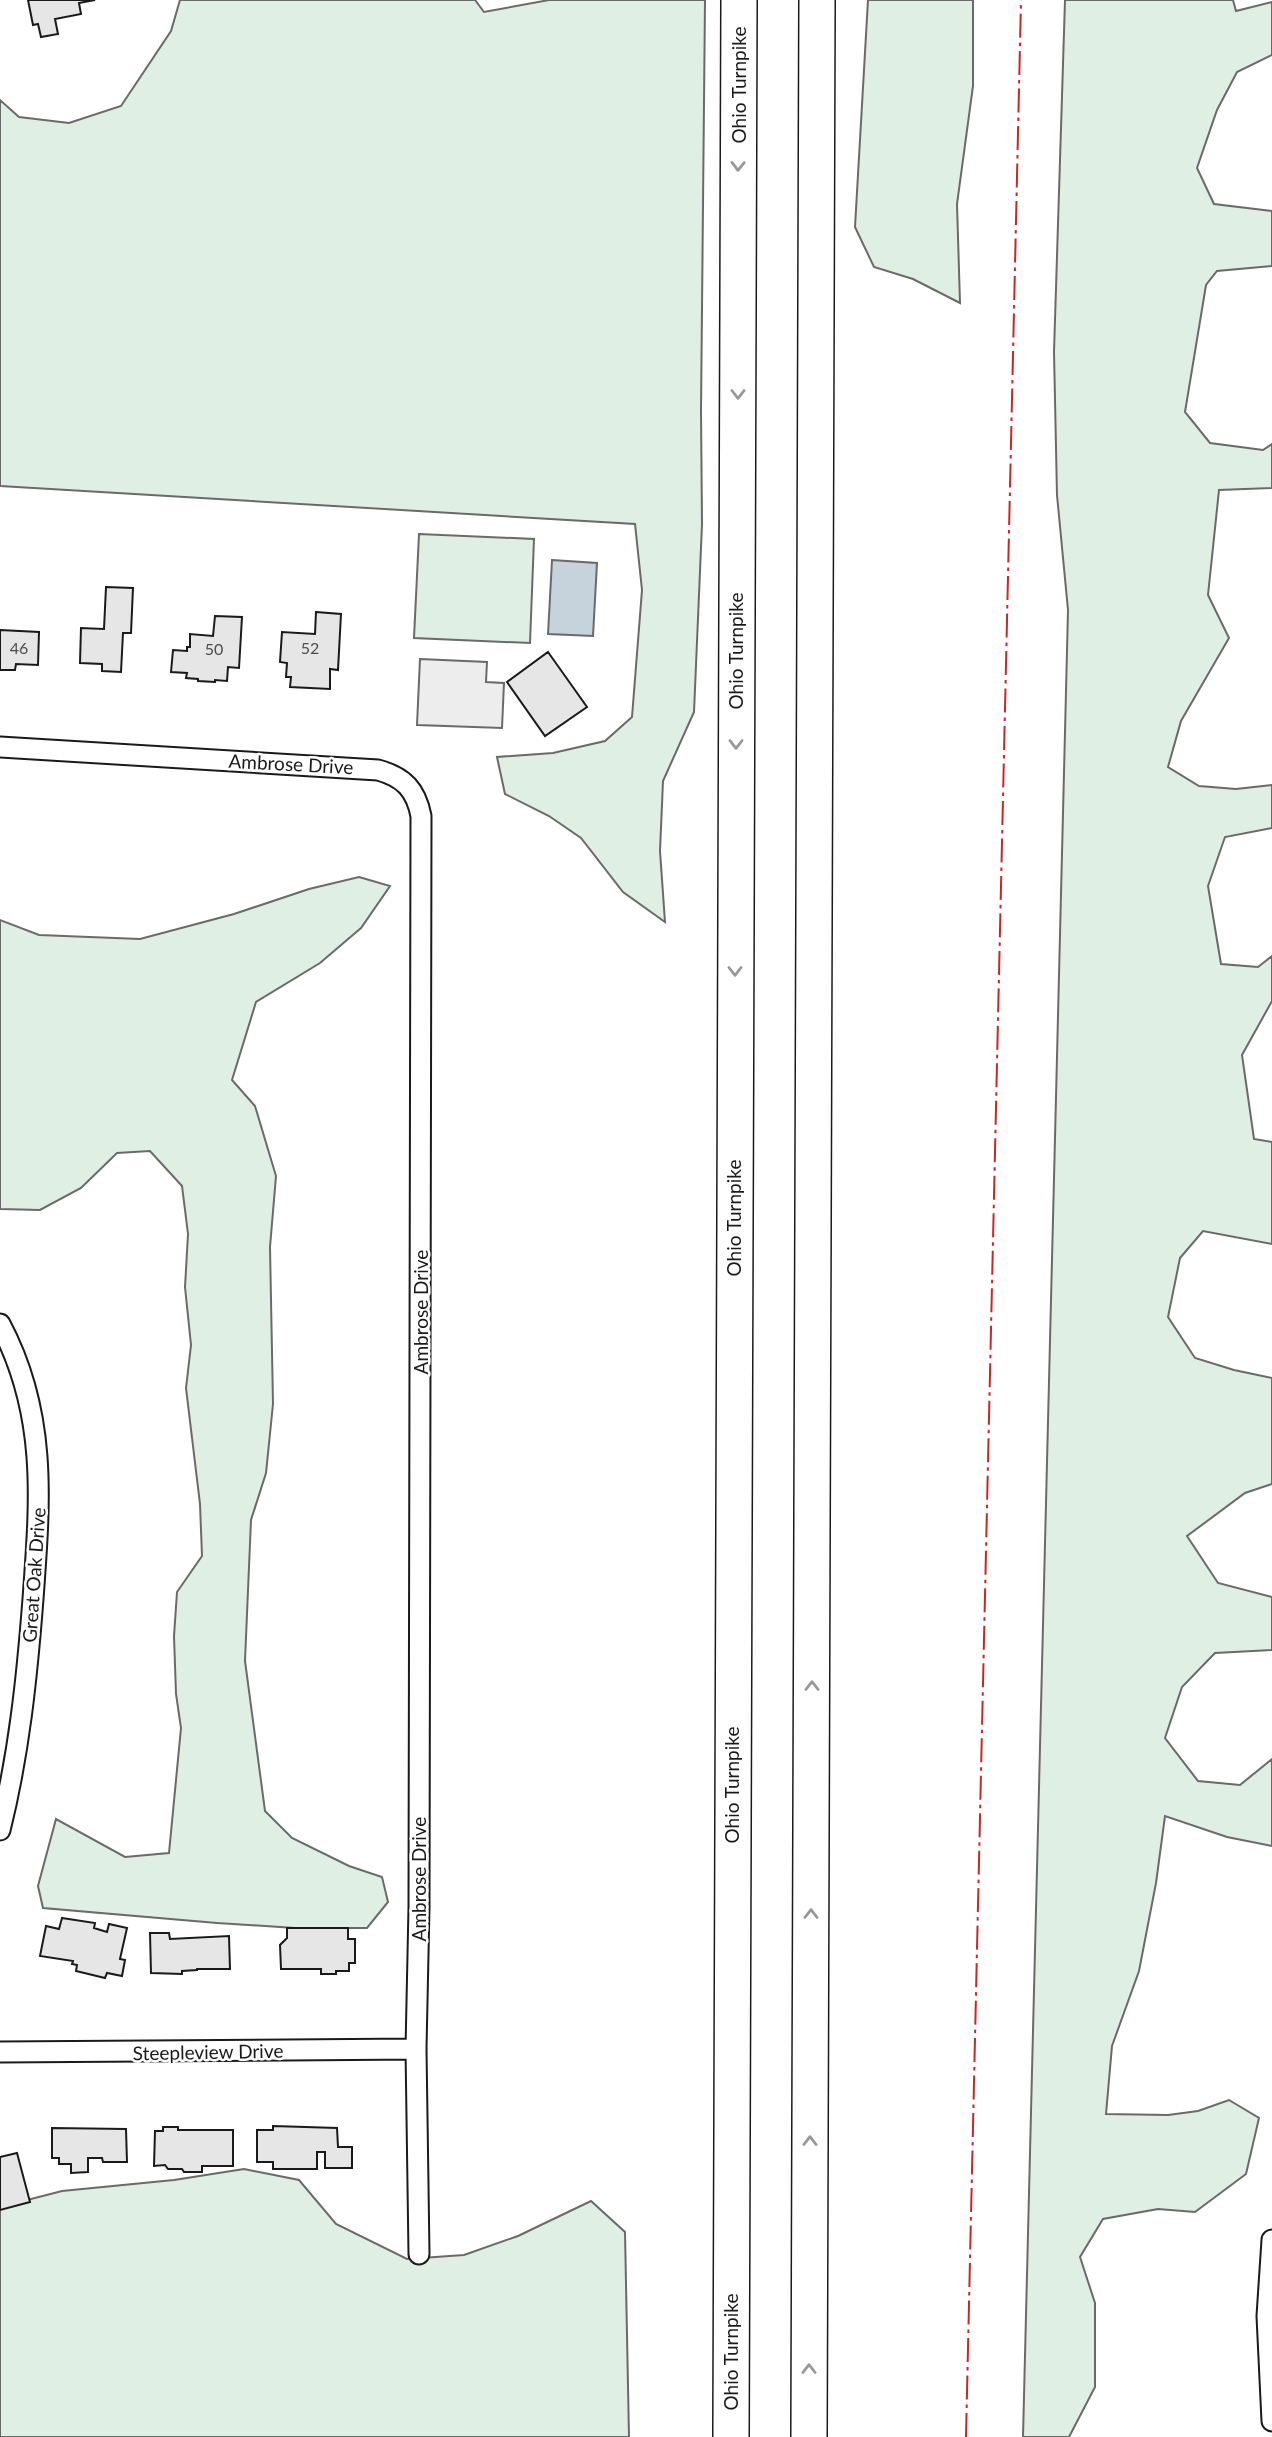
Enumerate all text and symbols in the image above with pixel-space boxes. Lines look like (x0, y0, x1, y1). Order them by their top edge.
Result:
street label: Ohio Turnpike (727, 27, 750, 143)
one-way arrow (730, 161, 746, 172)
one-way arrow (730, 389, 746, 399)
street label: Ohio Turnpike (724, 593, 747, 709)
house number: 46 (10, 638, 28, 657)
house number: 52 (301, 638, 319, 657)
house number: 50 (205, 639, 223, 658)
one-way arrow (728, 739, 744, 749)
street label: Ambrose Drive (228, 749, 354, 778)
one-way arrow (727, 966, 743, 977)
street label: Ohio Turnpike (722, 1160, 745, 1276)
street label: Ambrose Drive (409, 1250, 432, 1374)
street label: Great Oak Drive (17, 1507, 50, 1643)
one-way arrow (804, 1681, 820, 1691)
street label: Ohio Turnpike (720, 1727, 743, 1843)
street label: Ambrose Drive (407, 1817, 430, 1941)
one-way arrow (803, 1908, 819, 1919)
street label: Steepleview Drive (132, 2039, 284, 2064)
one-way arrow (802, 2136, 818, 2146)
street label: Ohio Turnpike (719, 2294, 742, 2410)
one-way arrow (801, 2363, 817, 2374)

